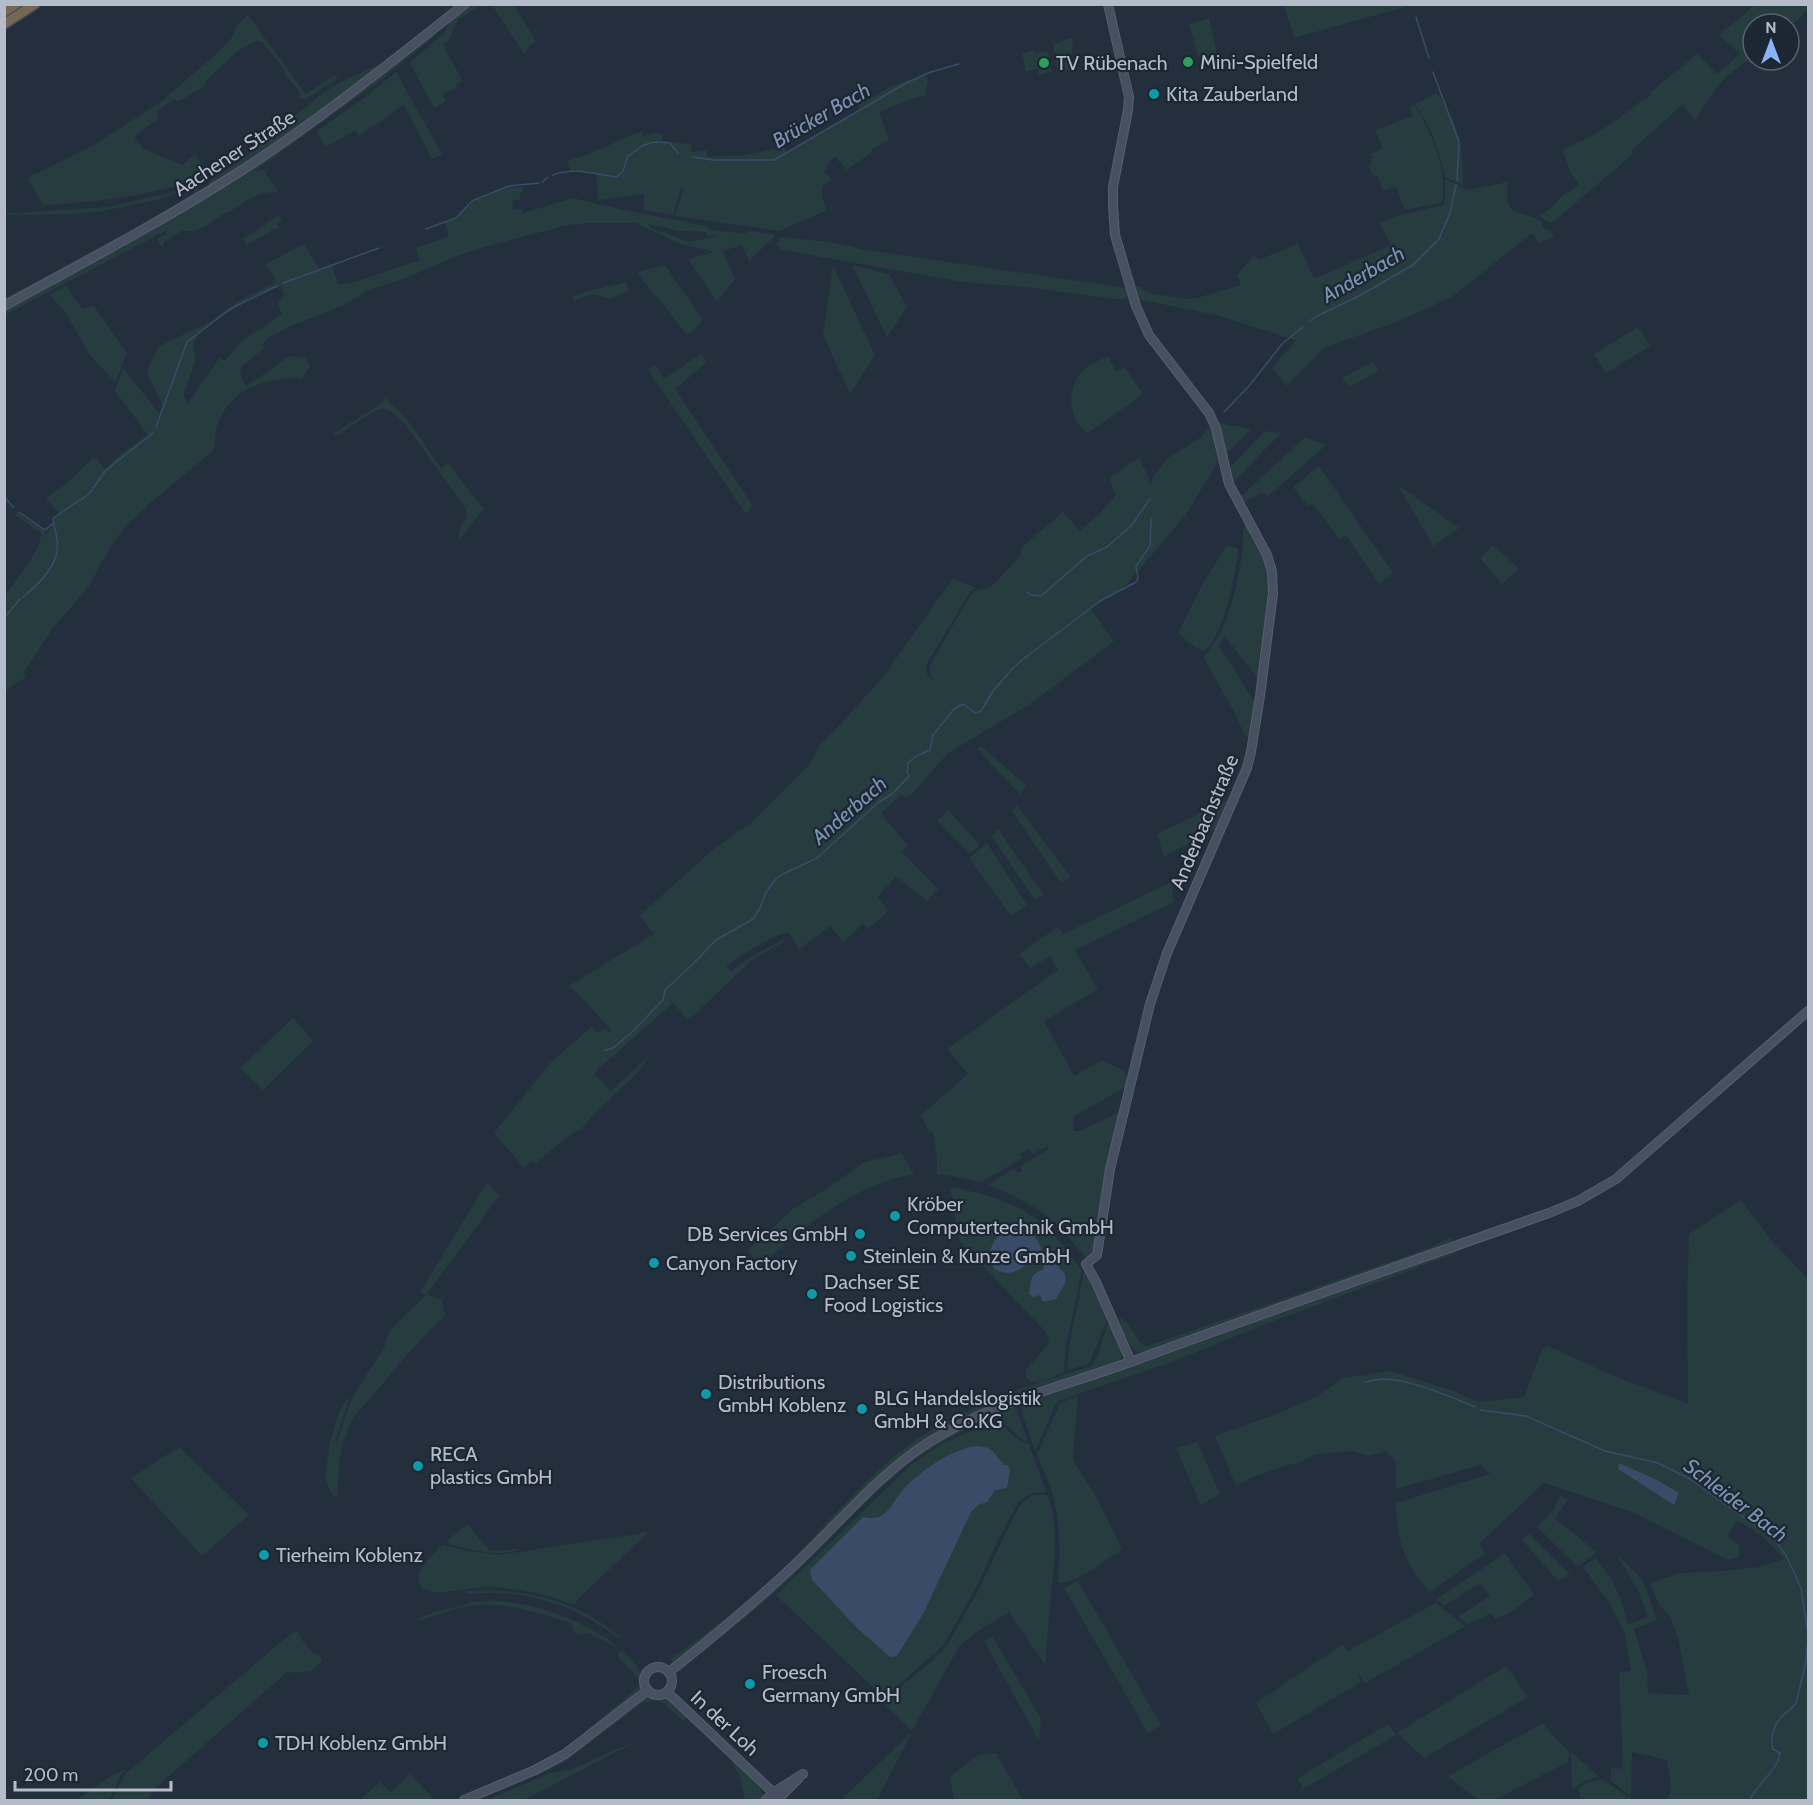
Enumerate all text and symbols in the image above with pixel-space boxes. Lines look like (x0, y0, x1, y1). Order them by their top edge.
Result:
north arrow (1741, 12, 1801, 72)
text: N (1765, 18, 1777, 37)
place label: Mini-Spielfeld (1200, 50, 1318, 74)
place label: TV Rübenach (1056, 51, 1168, 75)
marker: Mini-Spielfeld (1181, 55, 1195, 69)
marker: TV Rübenach (1037, 56, 1051, 70)
water label: Brücker Bach (768, 77, 874, 153)
place label: Kita Zauberland (1166, 82, 1298, 106)
marker: Kita Zauberland (1147, 87, 1161, 101)
street label: Aachener Straße (169, 105, 299, 201)
water label: Anderbach (1316, 240, 1409, 308)
street label: Anderbachstraße (1165, 751, 1243, 893)
water label: Anderbach (806, 771, 892, 850)
place label: Kröber Computertechnik GmbH (907, 1192, 1114, 1239)
marker: Kröber Computertechnik GmbH (888, 1209, 902, 1223)
place label: DB Services GmbH (687, 1222, 848, 1246)
marker: DB Services GmbH (853, 1227, 867, 1241)
place label: Steinlein & Kunze GmbH (863, 1244, 1070, 1268)
marker: Steinlein & Kunze GmbH (844, 1249, 858, 1263)
place label: Canyon Factory (666, 1251, 797, 1275)
marker: Canyon Factory (647, 1256, 661, 1270)
place label: Dachser SE Food Logistics (824, 1270, 943, 1317)
marker: Dachser SE Food Logistics (805, 1287, 819, 1301)
place label: Distributions GmbH Koblenz (718, 1370, 846, 1417)
place label: BLG Handelslogistik GmbH & Co.KG (874, 1386, 1041, 1433)
marker: Distributions GmbH Koblenz (699, 1387, 713, 1401)
marker: BLG Handelslogistik GmbH & Co.KG (855, 1402, 869, 1416)
place label: RECA plastics GmbH (430, 1442, 552, 1489)
water label: Schleider Bach (1679, 1453, 1793, 1547)
marker: RECA plastics GmbH (411, 1459, 425, 1473)
place label: Tierheim Koblenz (276, 1543, 423, 1567)
marker: Tierheim Koblenz (257, 1548, 271, 1562)
place label: Froesch Germany GmbH (762, 1660, 900, 1707)
marker: Froesch Germany GmbH (743, 1677, 757, 1691)
street label: In der Loh (686, 1685, 764, 1761)
place label: TDH Koblenz GmbH (275, 1731, 447, 1755)
marker: TDH Koblenz GmbH (256, 1736, 270, 1750)
scale bar (15, 1754, 171, 1792)
text: 200 m (24, 1764, 78, 1786)

